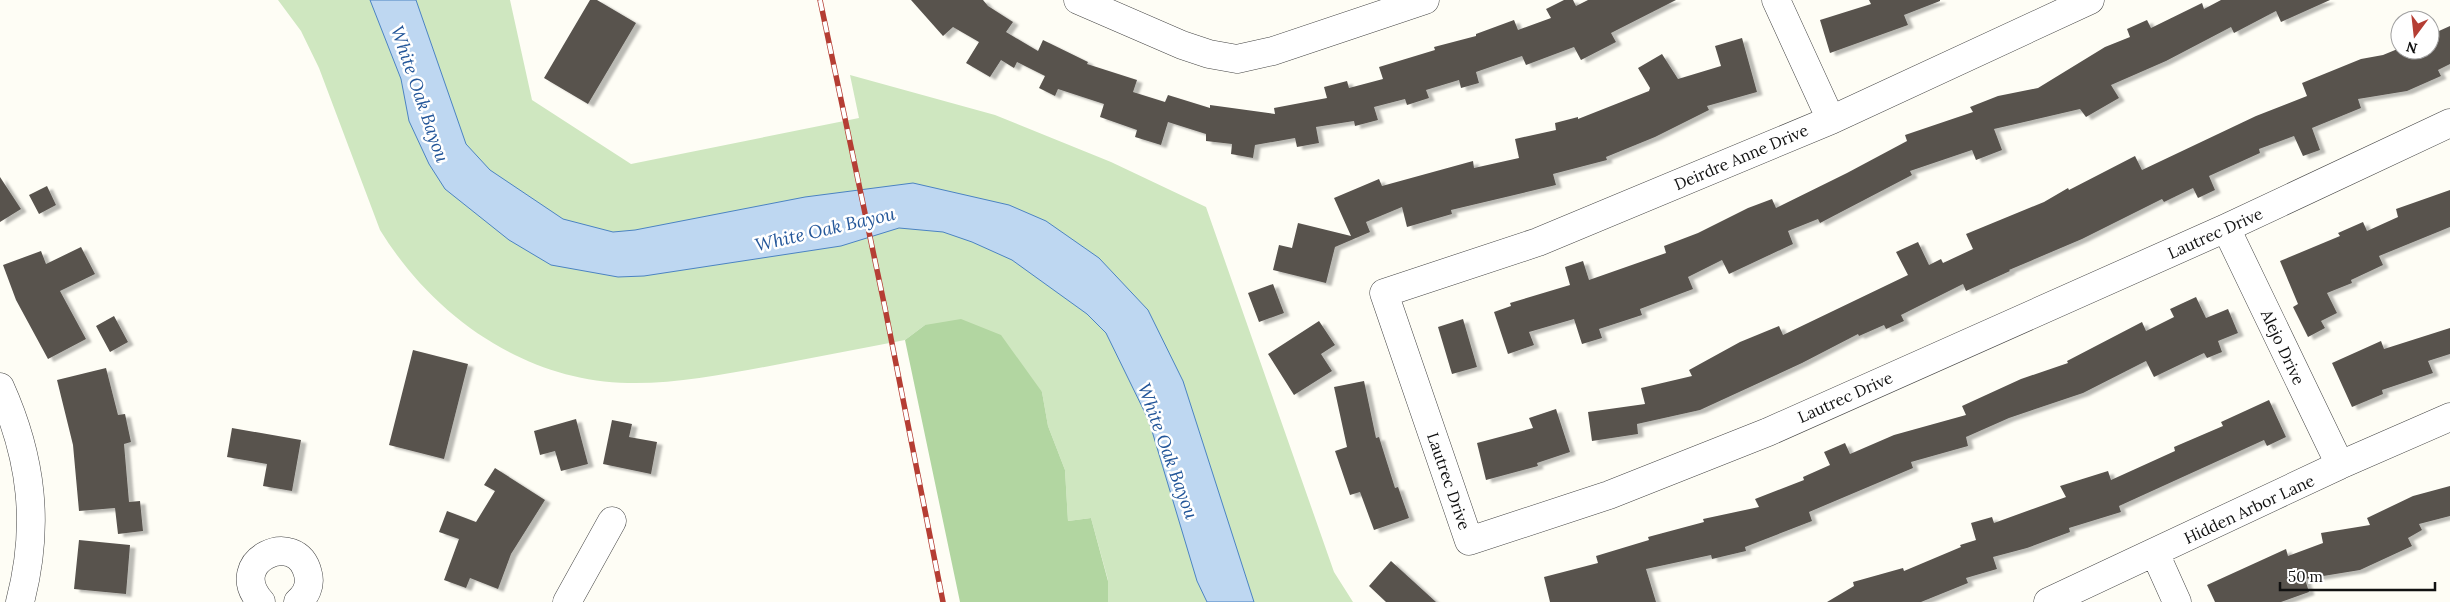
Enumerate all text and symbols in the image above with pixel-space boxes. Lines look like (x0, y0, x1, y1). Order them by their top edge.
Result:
north arrow (2390, 10, 2440, 60)
water label: White Oak Bayou (386, 23, 454, 166)
text: N (2404, 37, 2419, 58)
street label: Deirdre Anne Drive (1671, 120, 1811, 194)
water label: White Oak Bayou (753, 202, 898, 256)
street label: Lautrec Drive (2164, 203, 2266, 263)
street label: Alejo Drive (2256, 305, 2309, 388)
street label: Lautrec Drive (1794, 367, 1896, 427)
water label: White Oak Bayou (1133, 380, 1203, 522)
street label: Lautrec Drive (1423, 430, 1475, 533)
street label: Hidden Arbor Lane (2181, 470, 2318, 548)
scale bar (2280, 560, 2435, 592)
text: 50 m (2288, 567, 2323, 586)

